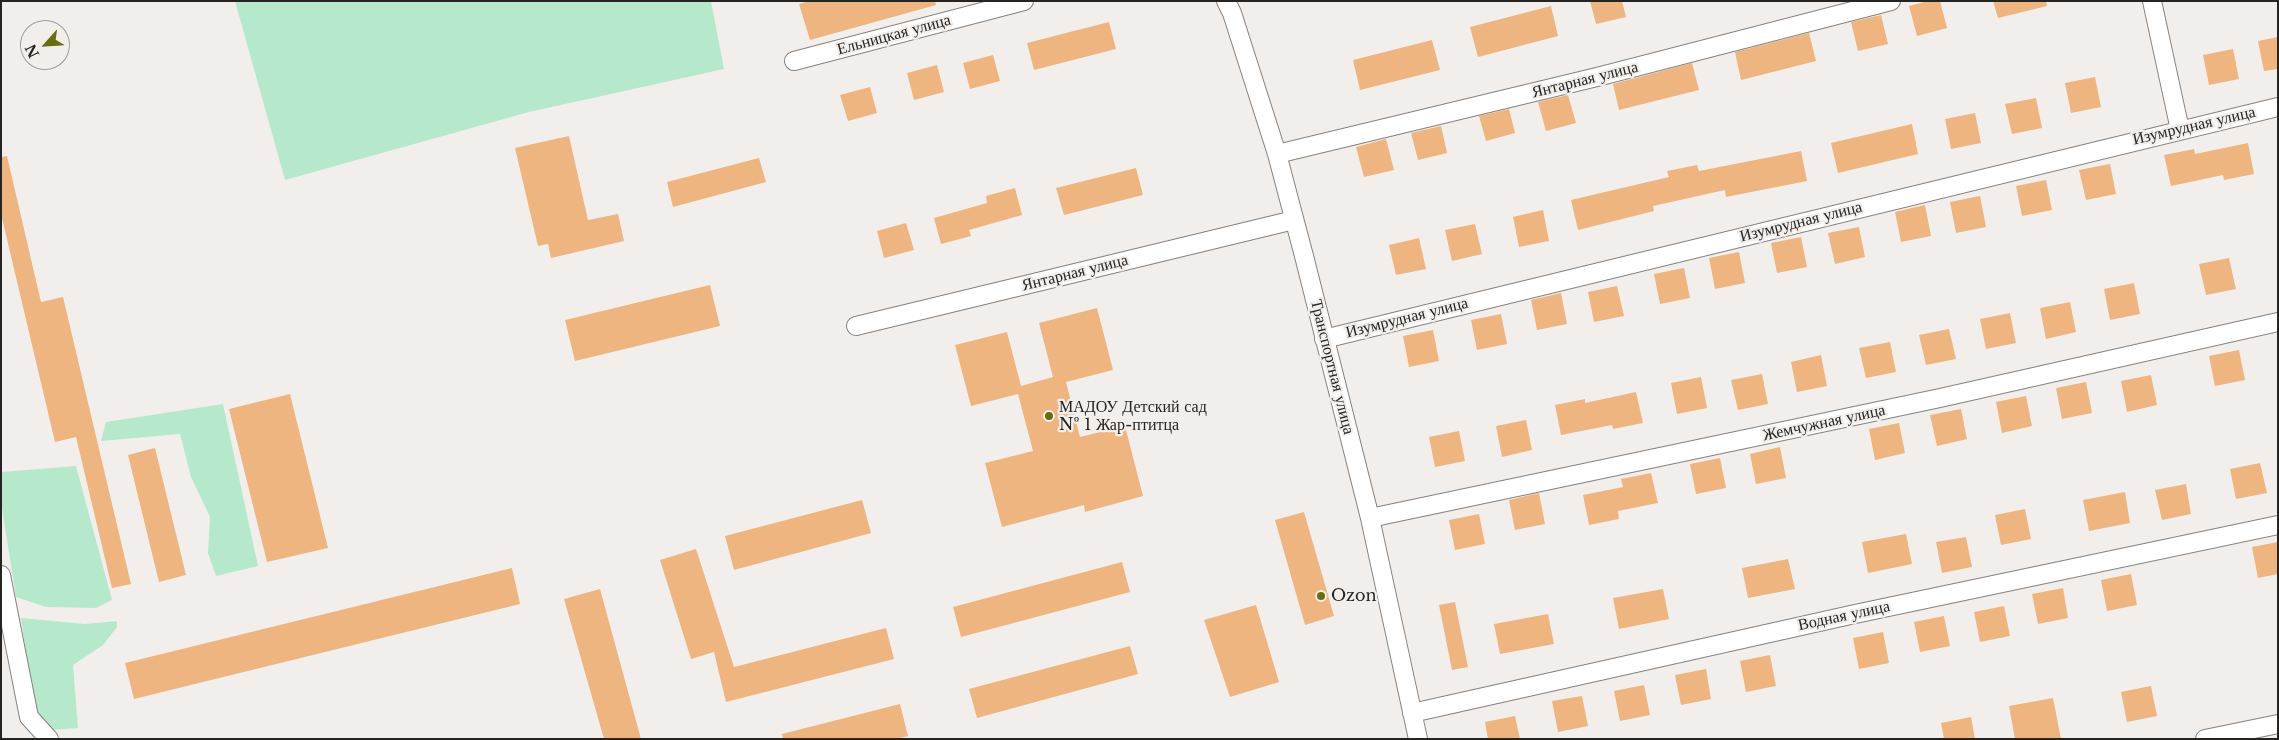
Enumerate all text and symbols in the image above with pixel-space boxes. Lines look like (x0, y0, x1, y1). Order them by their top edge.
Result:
street label: Ельницкая улица (835, 11, 953, 59)
north arrow (20, 20, 70, 70)
text: N (21, 41, 43, 61)
street label: Янтарная улица (1530, 58, 1640, 102)
street label: Изумрудная улица (2131, 103, 2257, 149)
street label: Изумрудная улица (1738, 198, 1864, 246)
street label: Янтарная улица (1020, 251, 1130, 295)
street label: Изумрудная улица (1344, 294, 1470, 342)
street label: Транспортная улица (1306, 298, 1358, 436)
place label: МАДОУ Детский сад № 1 Жар-птитца (1059, 397, 1207, 435)
street label: Жемчужная улица (1761, 401, 1887, 445)
marker: МАДОУ Детский сад № 1 Жар-птитца (1043, 410, 1055, 422)
place label: Ozon (1331, 586, 1376, 606)
marker: Ozon (1315, 590, 1327, 602)
street label: Водная улица (1796, 597, 1892, 635)

